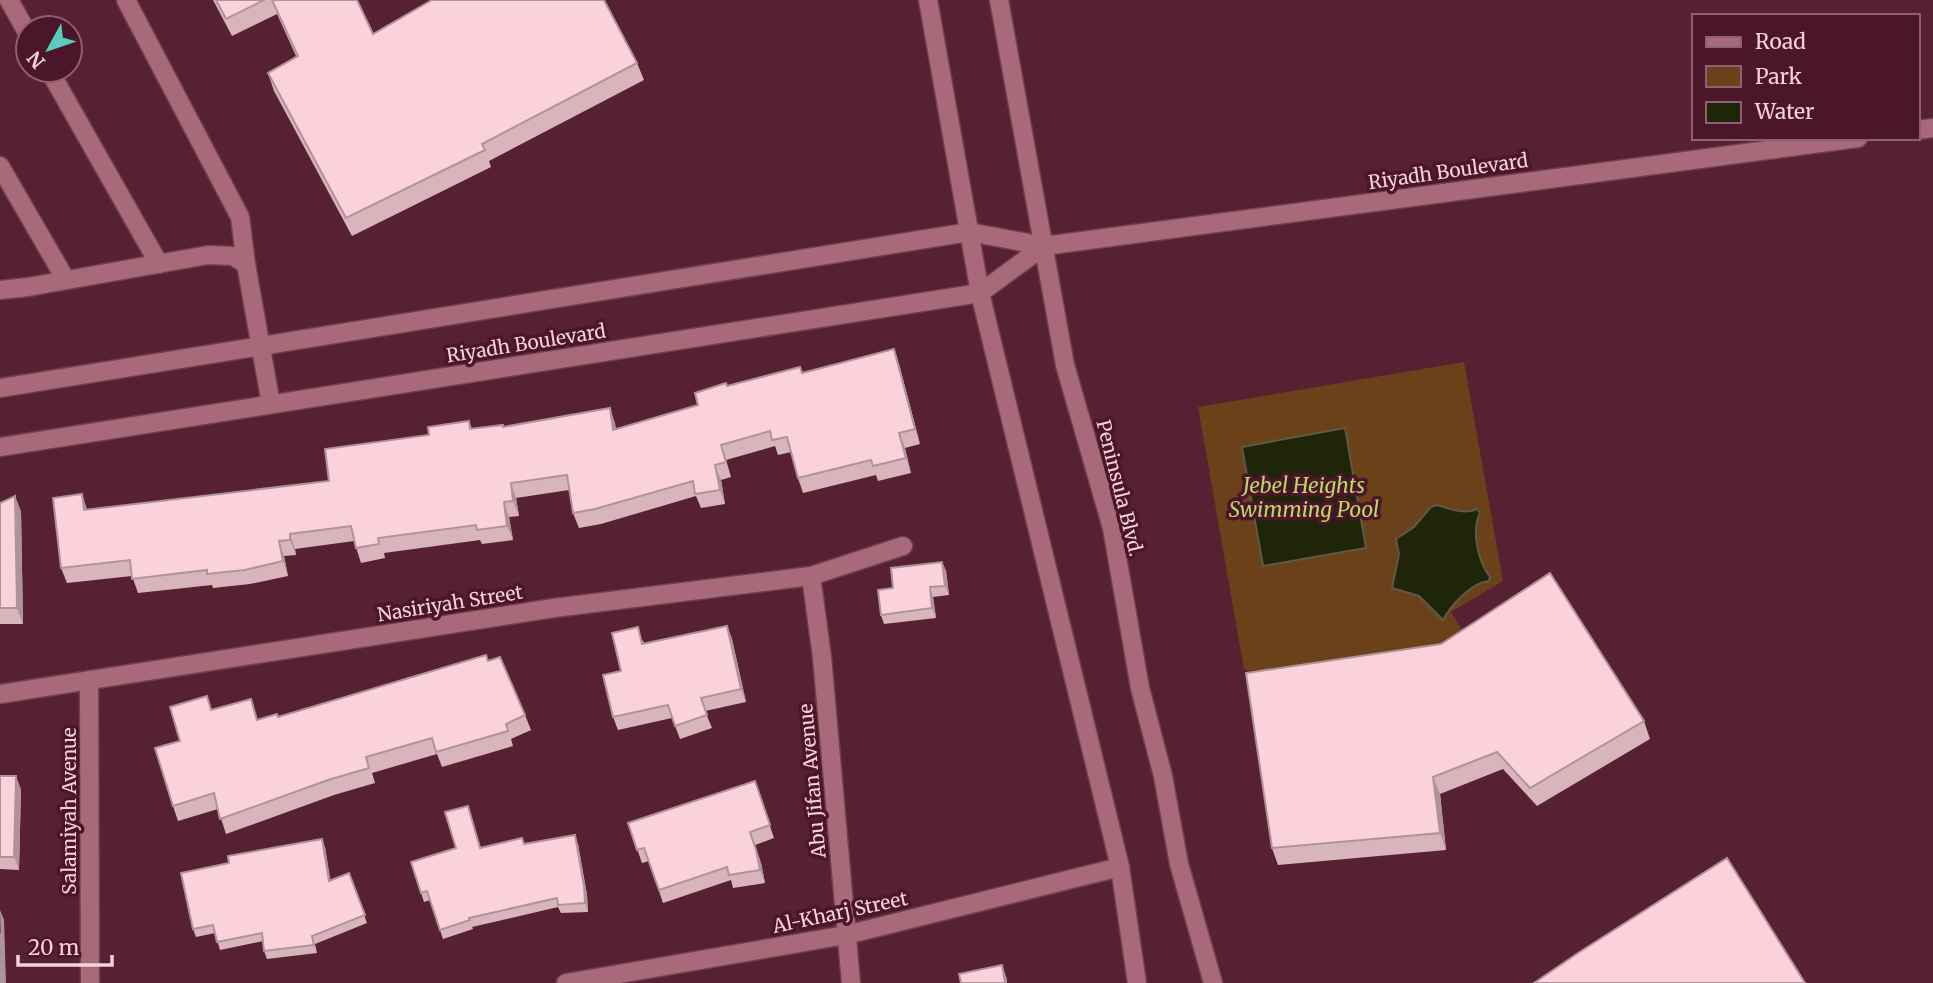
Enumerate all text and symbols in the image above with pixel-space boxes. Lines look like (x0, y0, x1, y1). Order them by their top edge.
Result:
north arrow (14, 14, 84, 84)
legend (1692, 14, 1919, 140)
text: Road (1755, 28, 1806, 55)
text: N (22, 46, 50, 73)
text: Park (1755, 63, 1802, 90)
text: Water (1754, 98, 1814, 125)
street label: Riyadh Boulevard (1367, 148, 1529, 194)
street label: Riyadh Boulevard (445, 319, 607, 367)
street label: Peninsula Blvd. (1091, 417, 1149, 559)
water label: Jebel Heights Swimming Pool (1229, 472, 1379, 523)
street label: Nasiriyah Street (376, 580, 525, 626)
street label: Abu Jifan Avenue (793, 703, 831, 860)
street label: Salamiyah Avenue (57, 727, 81, 895)
street label: Al-Kharj Street (769, 886, 910, 938)
scale bar (18, 923, 112, 967)
text: 20 m (28, 934, 80, 961)

